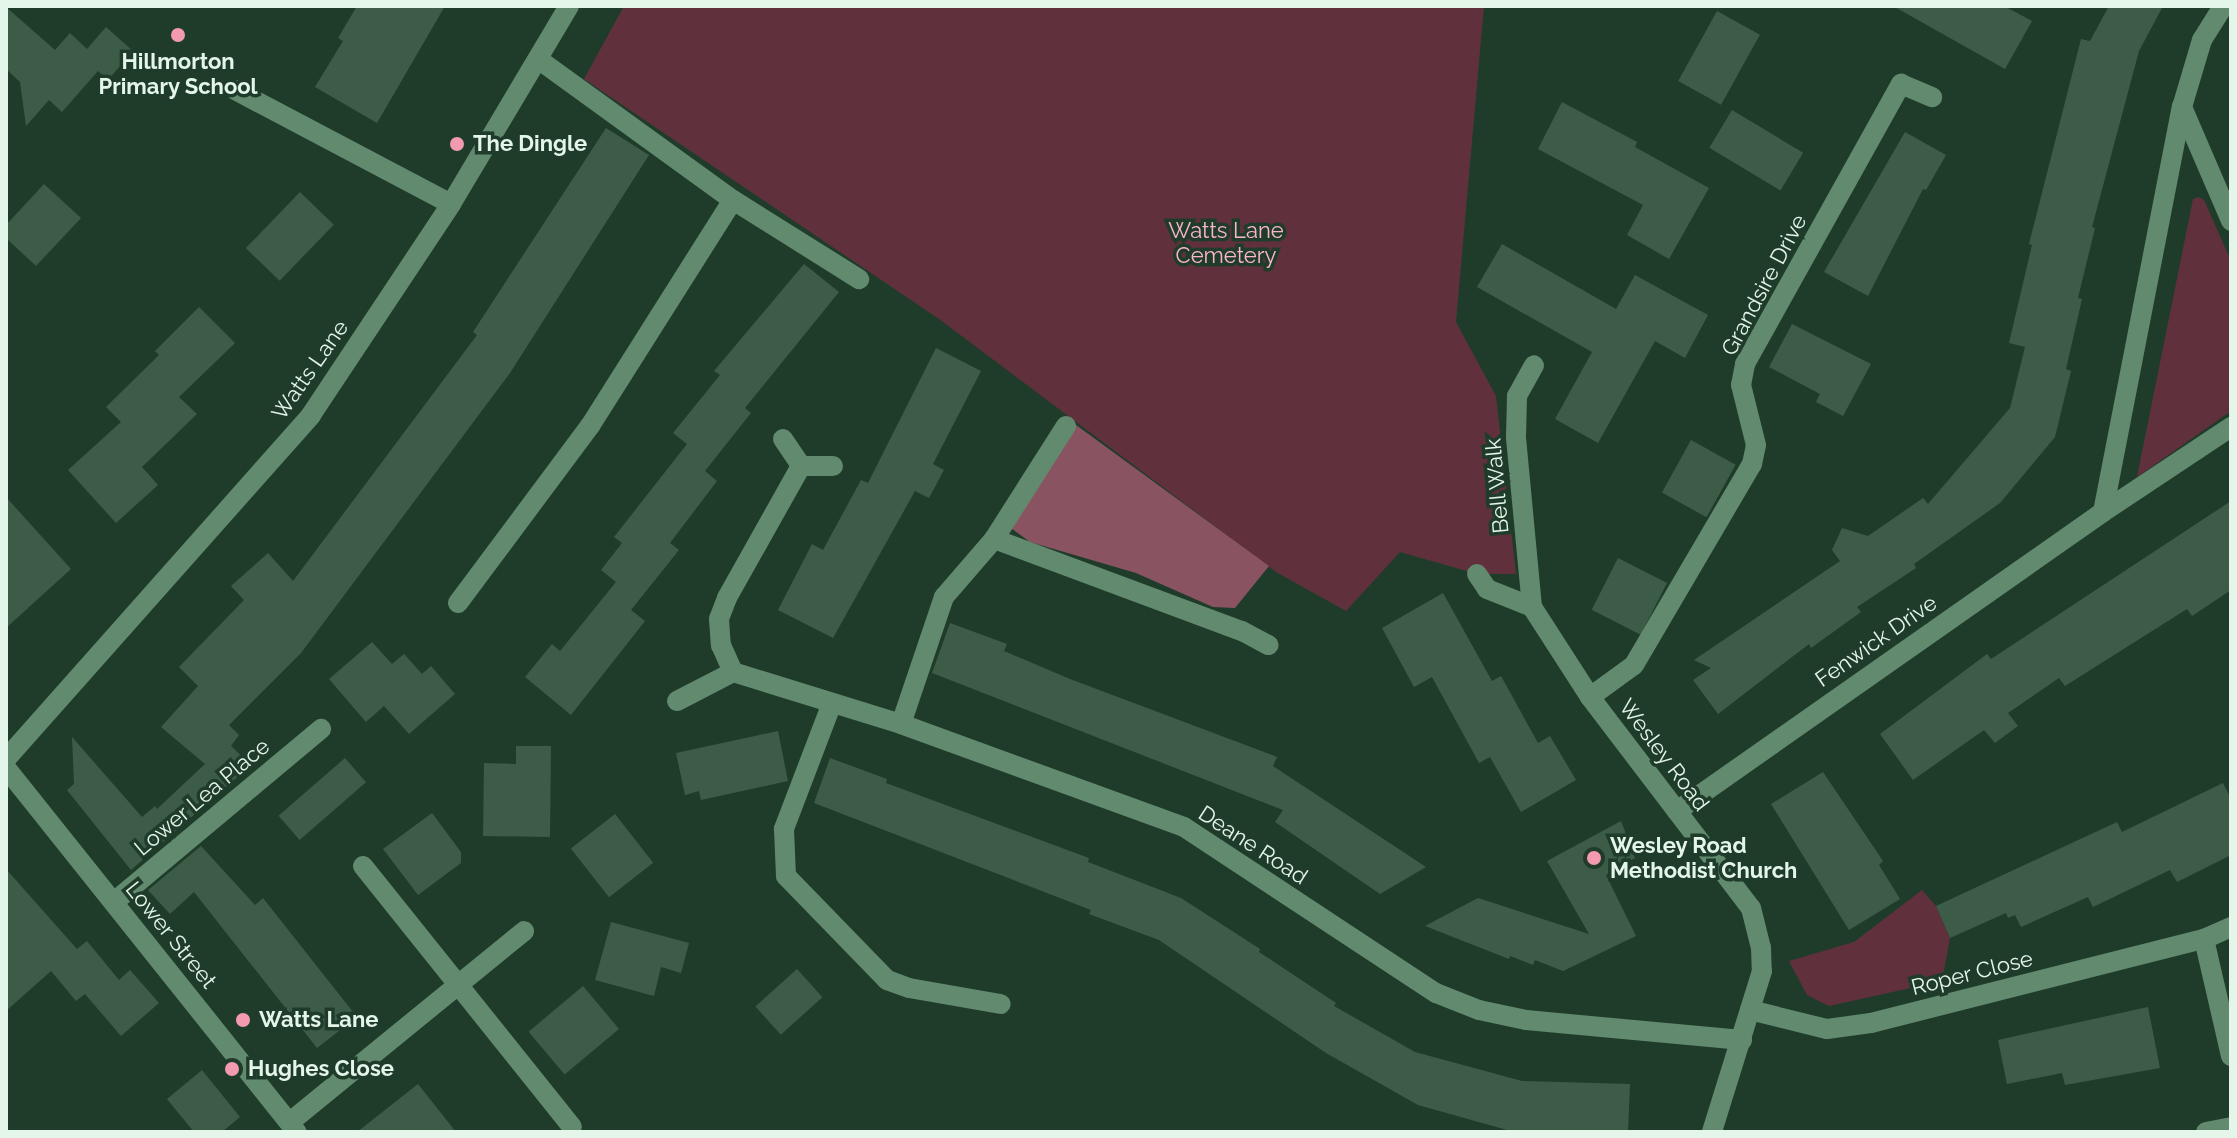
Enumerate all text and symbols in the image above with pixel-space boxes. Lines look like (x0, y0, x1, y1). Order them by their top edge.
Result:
marker: Hillmorton Primary School (169, 26, 187, 44)
place label: Hillmorton Primary School (98, 48, 258, 100)
place label: The Dingle (473, 131, 587, 157)
marker: The Dingle (448, 135, 466, 153)
street label: Grandsire Drive (1716, 210, 1812, 360)
park label: Watts Lane Cemetery (1168, 217, 1284, 268)
street label: Watts Lane (266, 315, 354, 425)
street label: Bell Walk (1480, 437, 1514, 535)
street label: Fenwick Drive (1810, 589, 1942, 693)
street label: Wesley Road (1613, 694, 1715, 816)
street label: Lower Lea Place (129, 733, 275, 861)
street label: Deane Road (1193, 800, 1313, 890)
place label: Wesley Road Methodist Church (1610, 832, 1797, 884)
marker: Wesley Road Methodist Church (1585, 849, 1603, 867)
street label: Lower Street (120, 876, 222, 994)
street label: Roper Close (1908, 945, 2036, 1001)
place label: Watts Lane (259, 1007, 378, 1033)
marker: Watts Lane (234, 1011, 252, 1029)
place label: Hughes Close (248, 1056, 394, 1082)
marker: Hughes Close (223, 1060, 241, 1078)

